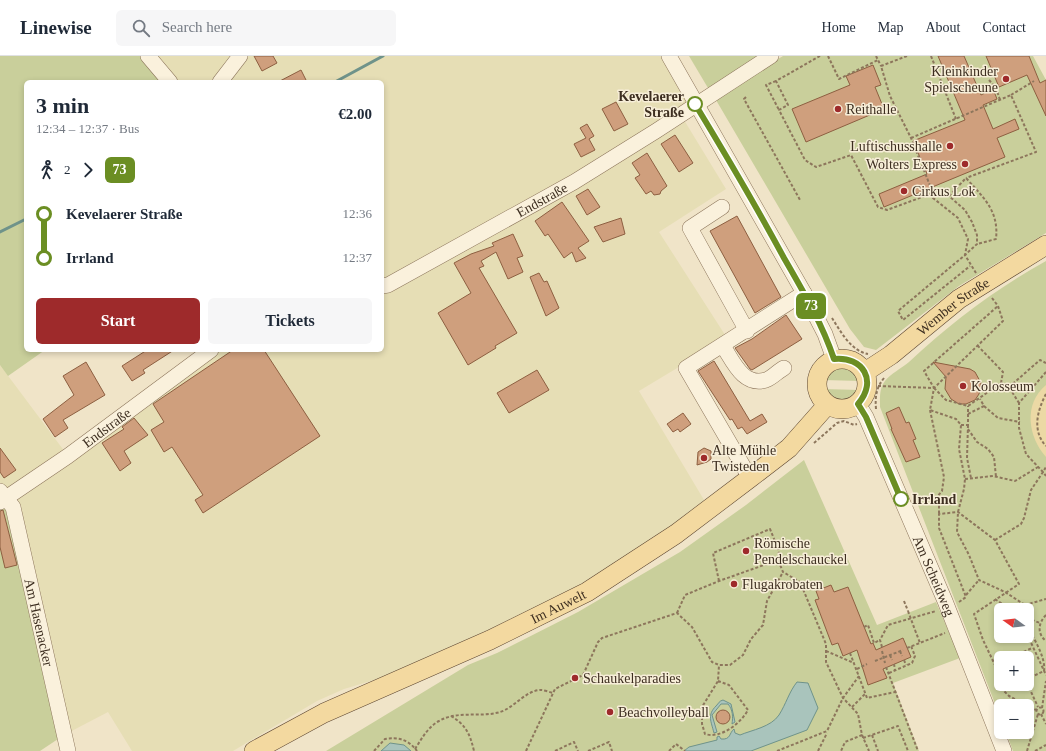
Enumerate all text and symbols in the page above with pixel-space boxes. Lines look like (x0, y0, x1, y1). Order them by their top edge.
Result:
search box (116, 10, 396, 46)
text: Linewise (20, 17, 92, 38)
icon: search (130, 17, 152, 39)
text: Search here (162, 19, 232, 35)
text: Home (822, 20, 856, 35)
text: Map (878, 20, 903, 35)
text: About (925, 20, 960, 35)
text: Contact (982, 20, 1026, 35)
place label: Kleinkinder Spielscheune (924, 64, 998, 95)
marker: Kleinkinder Spielscheune (1001, 74, 1011, 84)
place label: Kevelaerer Straße (618, 89, 684, 120)
text: 3 min (36, 93, 89, 118)
marker: Kevelaerer Straße (687, 96, 703, 112)
place label: Reithalle (846, 102, 897, 117)
marker: Reithalle (833, 104, 843, 114)
text: €2.00 (338, 106, 372, 122)
text: 12:34 – 12:37 · Bus (36, 121, 139, 136)
place label: Luftischusshalle (850, 139, 942, 154)
marker: Luftischusshalle (945, 141, 955, 151)
place label: Wolters Express (866, 157, 957, 172)
icon: walk (36, 159, 58, 181)
icon: forward (77, 159, 99, 181)
marker: Wolters Express (960, 159, 970, 169)
text: 2 (64, 162, 71, 177)
text: 73 (113, 162, 127, 177)
street label: Endstraße (514, 180, 570, 220)
place label: Cirkus Lok (912, 184, 975, 199)
marker: Cirkus Lok (899, 186, 909, 196)
text: Kevelaerer Straße (66, 206, 182, 222)
text: 12:36 (342, 206, 372, 221)
text: Irrland (66, 250, 114, 266)
text: 12:37 (342, 250, 372, 265)
street label: Wember Straße (914, 275, 992, 338)
line badge: 73 (793, 293, 829, 319)
button: Start (36, 298, 200, 344)
button: Tickets (208, 298, 372, 344)
text: 73 (804, 298, 818, 313)
place label: Kolosseum (971, 379, 1034, 394)
marker: Kolosseum (958, 381, 968, 391)
street label: Endstraße (80, 405, 134, 451)
place label: Alte Mühle Twisteden (712, 443, 776, 474)
marker: Alte Mühle Twisteden (699, 453, 709, 463)
marker: Irrland (893, 491, 909, 507)
place label: Irrland (912, 492, 957, 507)
street label: Am Scheidweg (910, 533, 957, 618)
place label: Römische Pendelschauckel (754, 536, 847, 567)
marker: Römische Pendelschauckel (741, 546, 751, 556)
street label: Am Hasenacker (21, 577, 56, 668)
place label: Flugakrobaten (742, 577, 823, 592)
marker: Flugakrobaten (729, 579, 739, 589)
street label: Im Auwelt (528, 587, 588, 627)
north arrow (994, 603, 1034, 643)
map controls (994, 603, 1034, 739)
button: + (994, 651, 1034, 691)
place label: Schaukelparadies (583, 671, 681, 686)
marker: Schaukelparadies (570, 673, 580, 683)
button: − (994, 699, 1034, 739)
place label: Beachvolleyball (618, 705, 709, 720)
marker: Beachvolleyball (605, 707, 615, 717)

